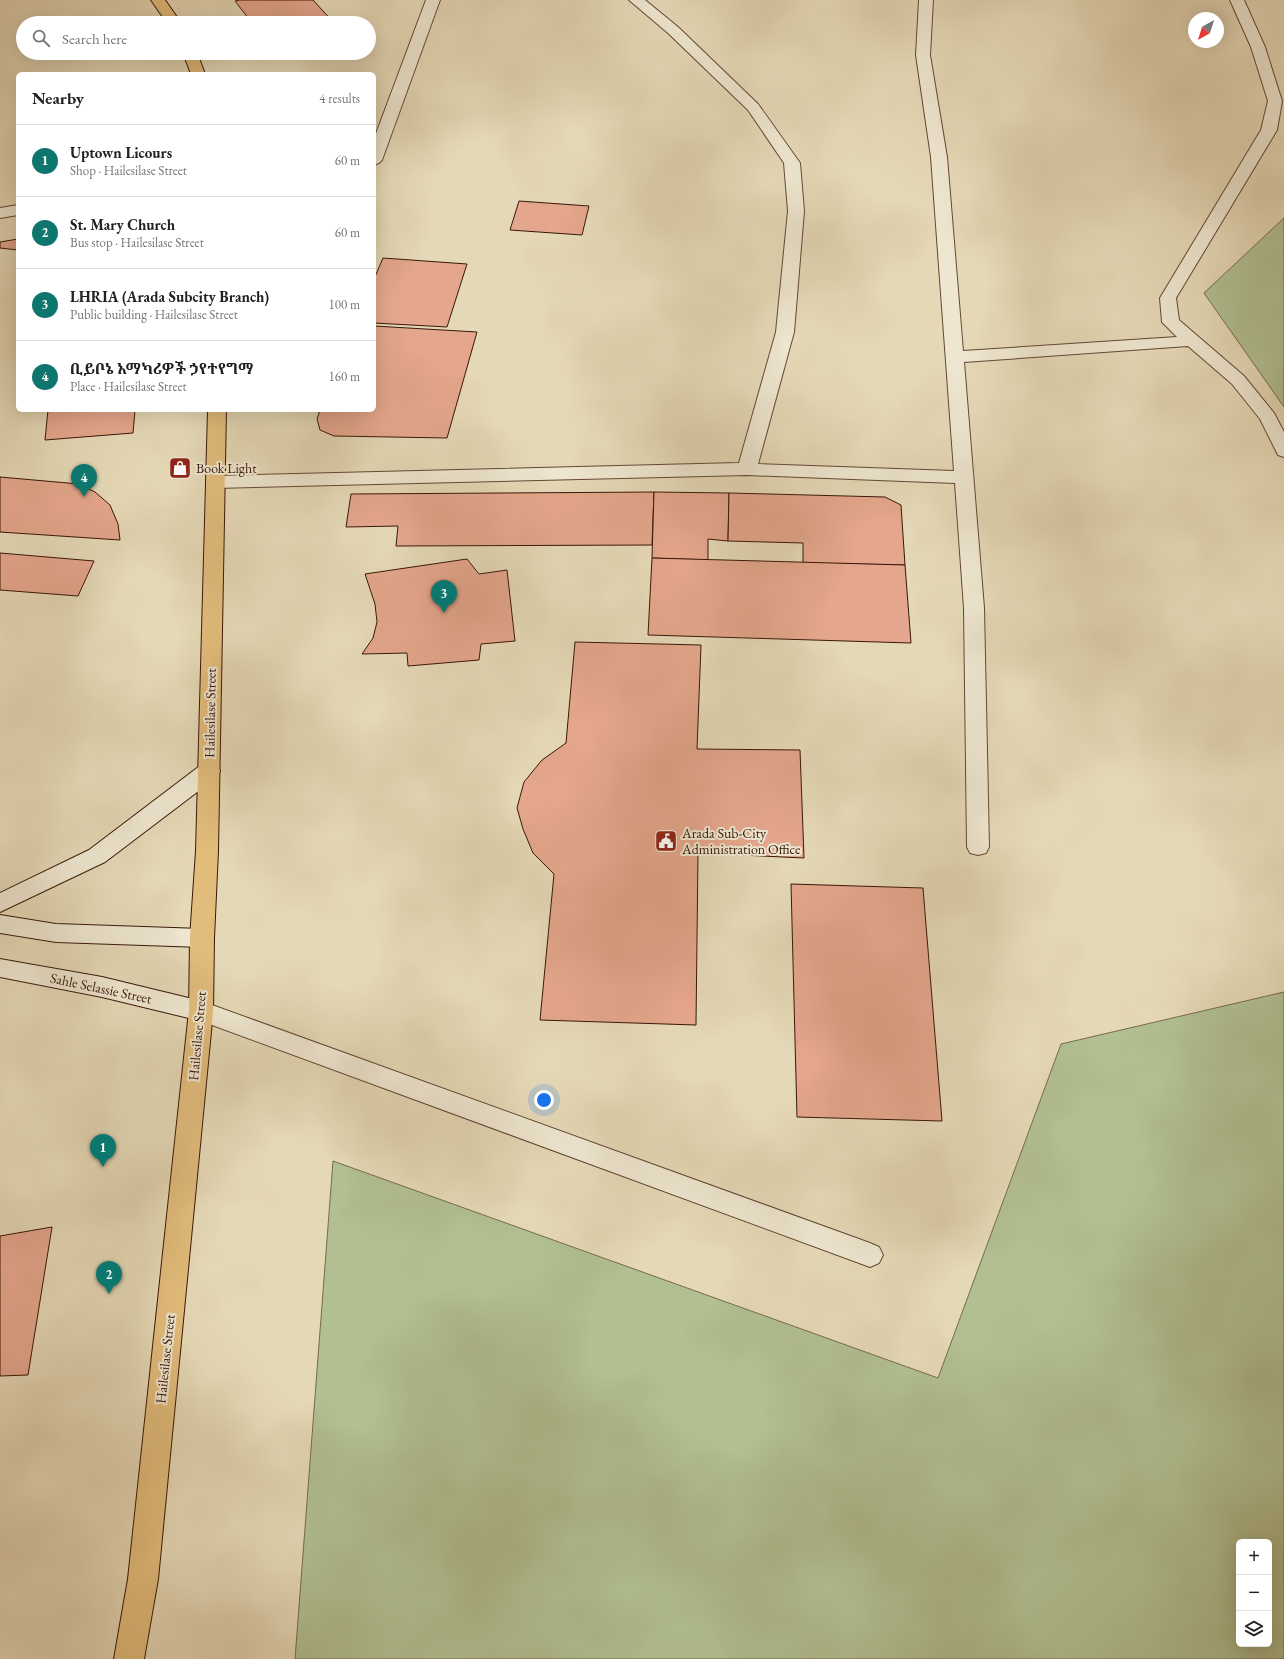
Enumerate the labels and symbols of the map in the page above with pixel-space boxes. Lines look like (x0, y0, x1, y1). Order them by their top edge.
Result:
north arrow (1188, 12, 1224, 48)
shop icon: Book Light (167, 455, 193, 481)
place label: Book Light (196, 459, 257, 477)
pin: 4 (71, 464, 97, 497)
pin: 3 (431, 580, 457, 613)
street label: Hailesilase Street (200, 667, 220, 758)
place label: Arada Sub-City Administration Office (681, 824, 801, 858)
public building icon: Arada Sub-City Administration Office (653, 828, 679, 854)
street label: Sahle Selassie Street (49, 968, 154, 1008)
street label: Hailesilase Street (184, 990, 210, 1081)
your location (534, 1090, 554, 1110)
pin: 1 (90, 1134, 116, 1167)
pin: 2 (96, 1261, 122, 1294)
street label: Hailesilase Street (151, 1313, 179, 1405)

